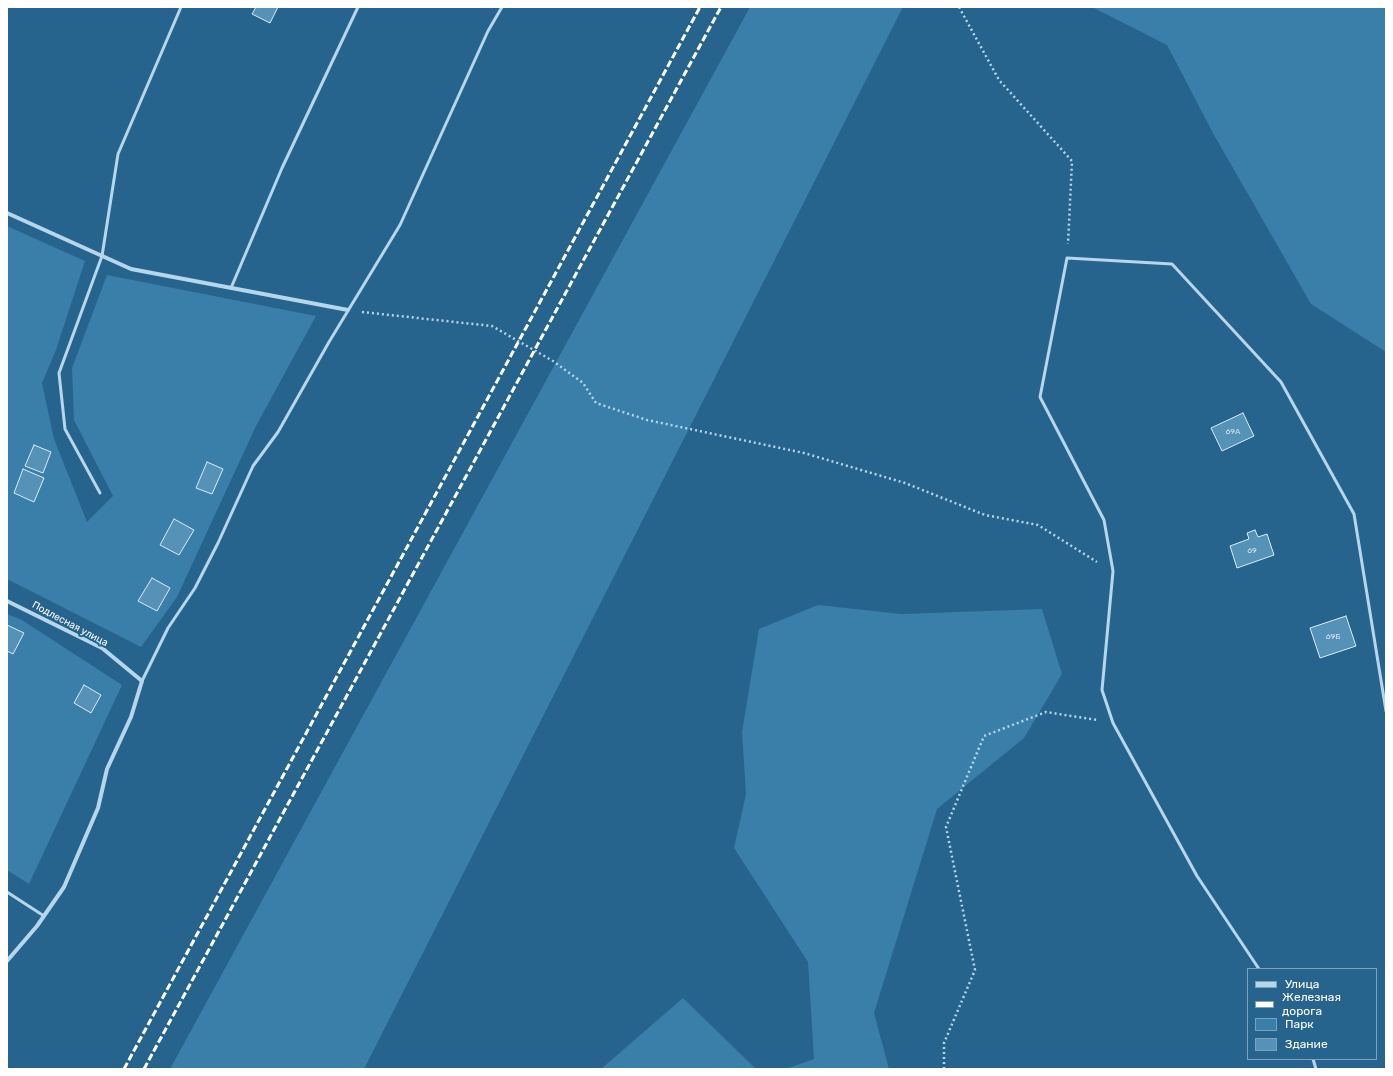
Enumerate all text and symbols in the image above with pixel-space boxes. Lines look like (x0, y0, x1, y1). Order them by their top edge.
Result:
house number: 69А (1226, 427, 1240, 437)
house number: 69 (1247, 546, 1257, 556)
street label: Подлесная улица (30, 599, 110, 649)
house number: 69Б (1326, 632, 1340, 642)
legend (1247, 968, 1377, 1060)
text: Улица (1285, 977, 1319, 991)
text: Железная дорога (1282, 990, 1341, 1018)
text: Парк (1285, 1017, 1314, 1031)
text: Здание (1285, 1037, 1328, 1051)

